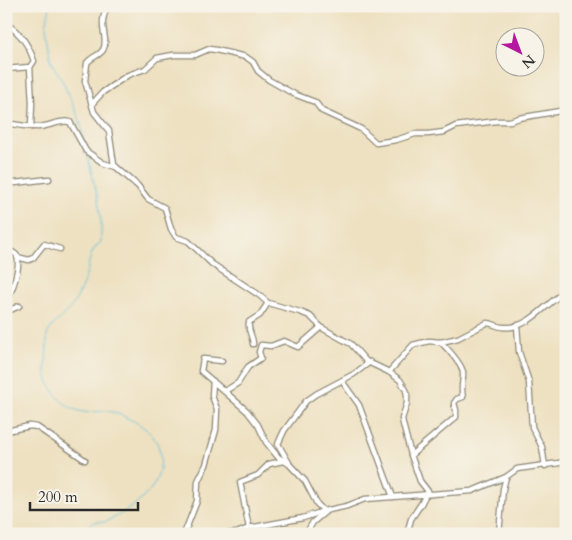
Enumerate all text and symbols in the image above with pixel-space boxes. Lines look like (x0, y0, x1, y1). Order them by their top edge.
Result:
north arrow (494, 28, 544, 78)
text: N (517, 50, 539, 72)
scale bar (30, 480, 138, 512)
text: 200 m (38, 487, 78, 507)

